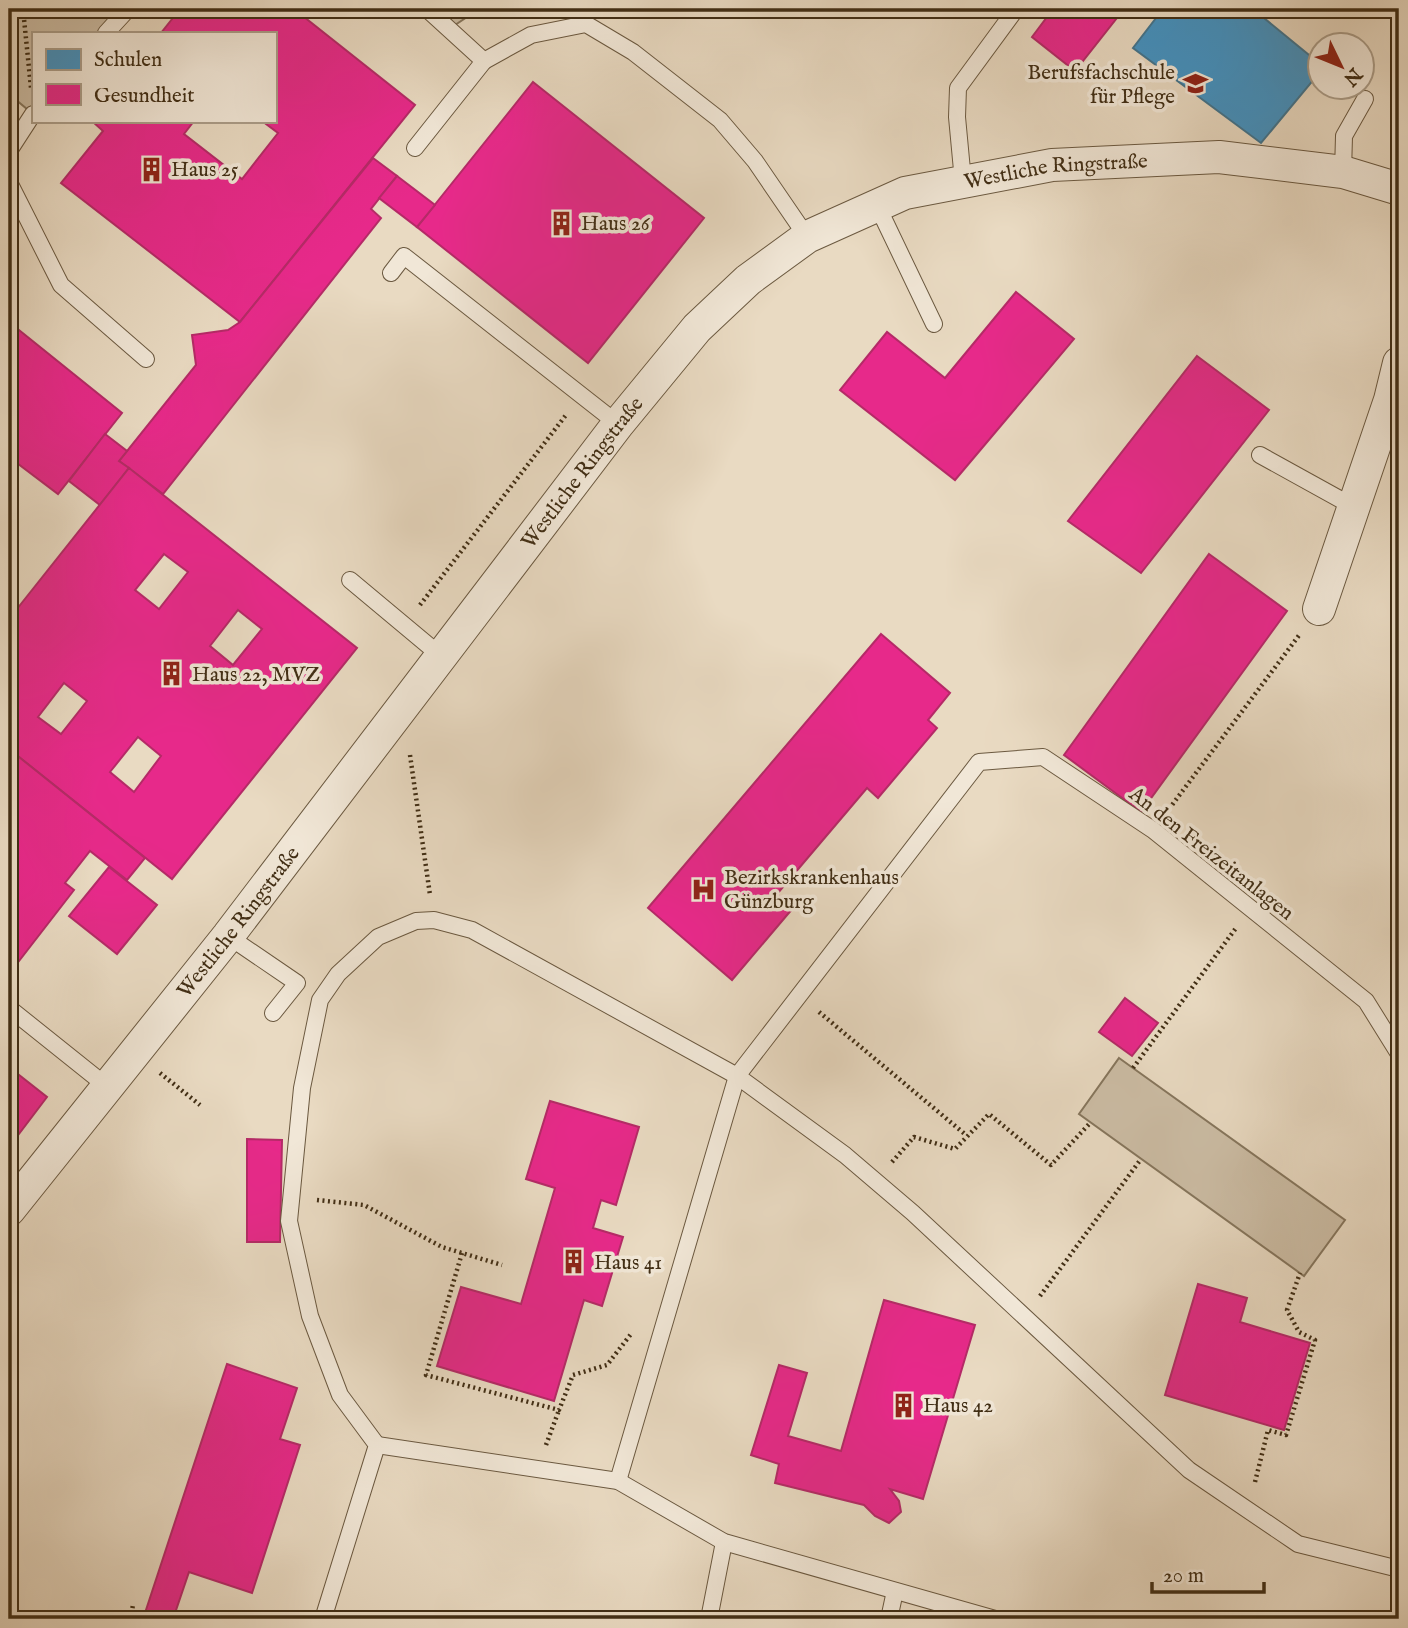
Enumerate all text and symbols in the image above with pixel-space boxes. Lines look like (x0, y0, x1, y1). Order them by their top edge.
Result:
legend (32, 32, 276, 122)
north arrow (1306, 32, 1376, 102)
text: Schulen (94, 47, 162, 74)
place label: Berufsfachschule für Pflege (1027, 60, 1175, 111)
text: N (1337, 61, 1367, 91)
school or university icon: Berufsfachschule für Pflege (1181, 70, 1209, 98)
text: Gesundheit (94, 83, 195, 110)
street label: Westliche Ringstraße (962, 148, 1149, 196)
building icon: Haus 25 (137, 155, 165, 183)
place label: Haus 25 (171, 157, 239, 184)
building icon: Haus 26 (547, 209, 575, 237)
place label: Haus 26 (581, 211, 651, 238)
street label: Westliche Ringstraße (516, 391, 650, 555)
building icon: Haus 22, MVZ (158, 660, 186, 688)
place label: Haus 22, MVZ (192, 662, 320, 689)
street label: An den Freizeitanlagen (1122, 781, 1299, 927)
street label: Westliche Ringstraße (172, 841, 307, 1004)
place label: Bezirkskrankenhaus Günzburg (724, 865, 899, 916)
hospital icon: Bezirkskrankenhaus Günzburg (690, 875, 718, 903)
building icon: Haus 41 (560, 1248, 588, 1276)
place label: Haus 41 (594, 1250, 662, 1277)
building icon: Haus 42 (889, 1391, 917, 1419)
place label: Haus 42 (923, 1393, 993, 1420)
scale bar (1152, 1551, 1264, 1595)
text: 20 m (1163, 1563, 1204, 1590)

